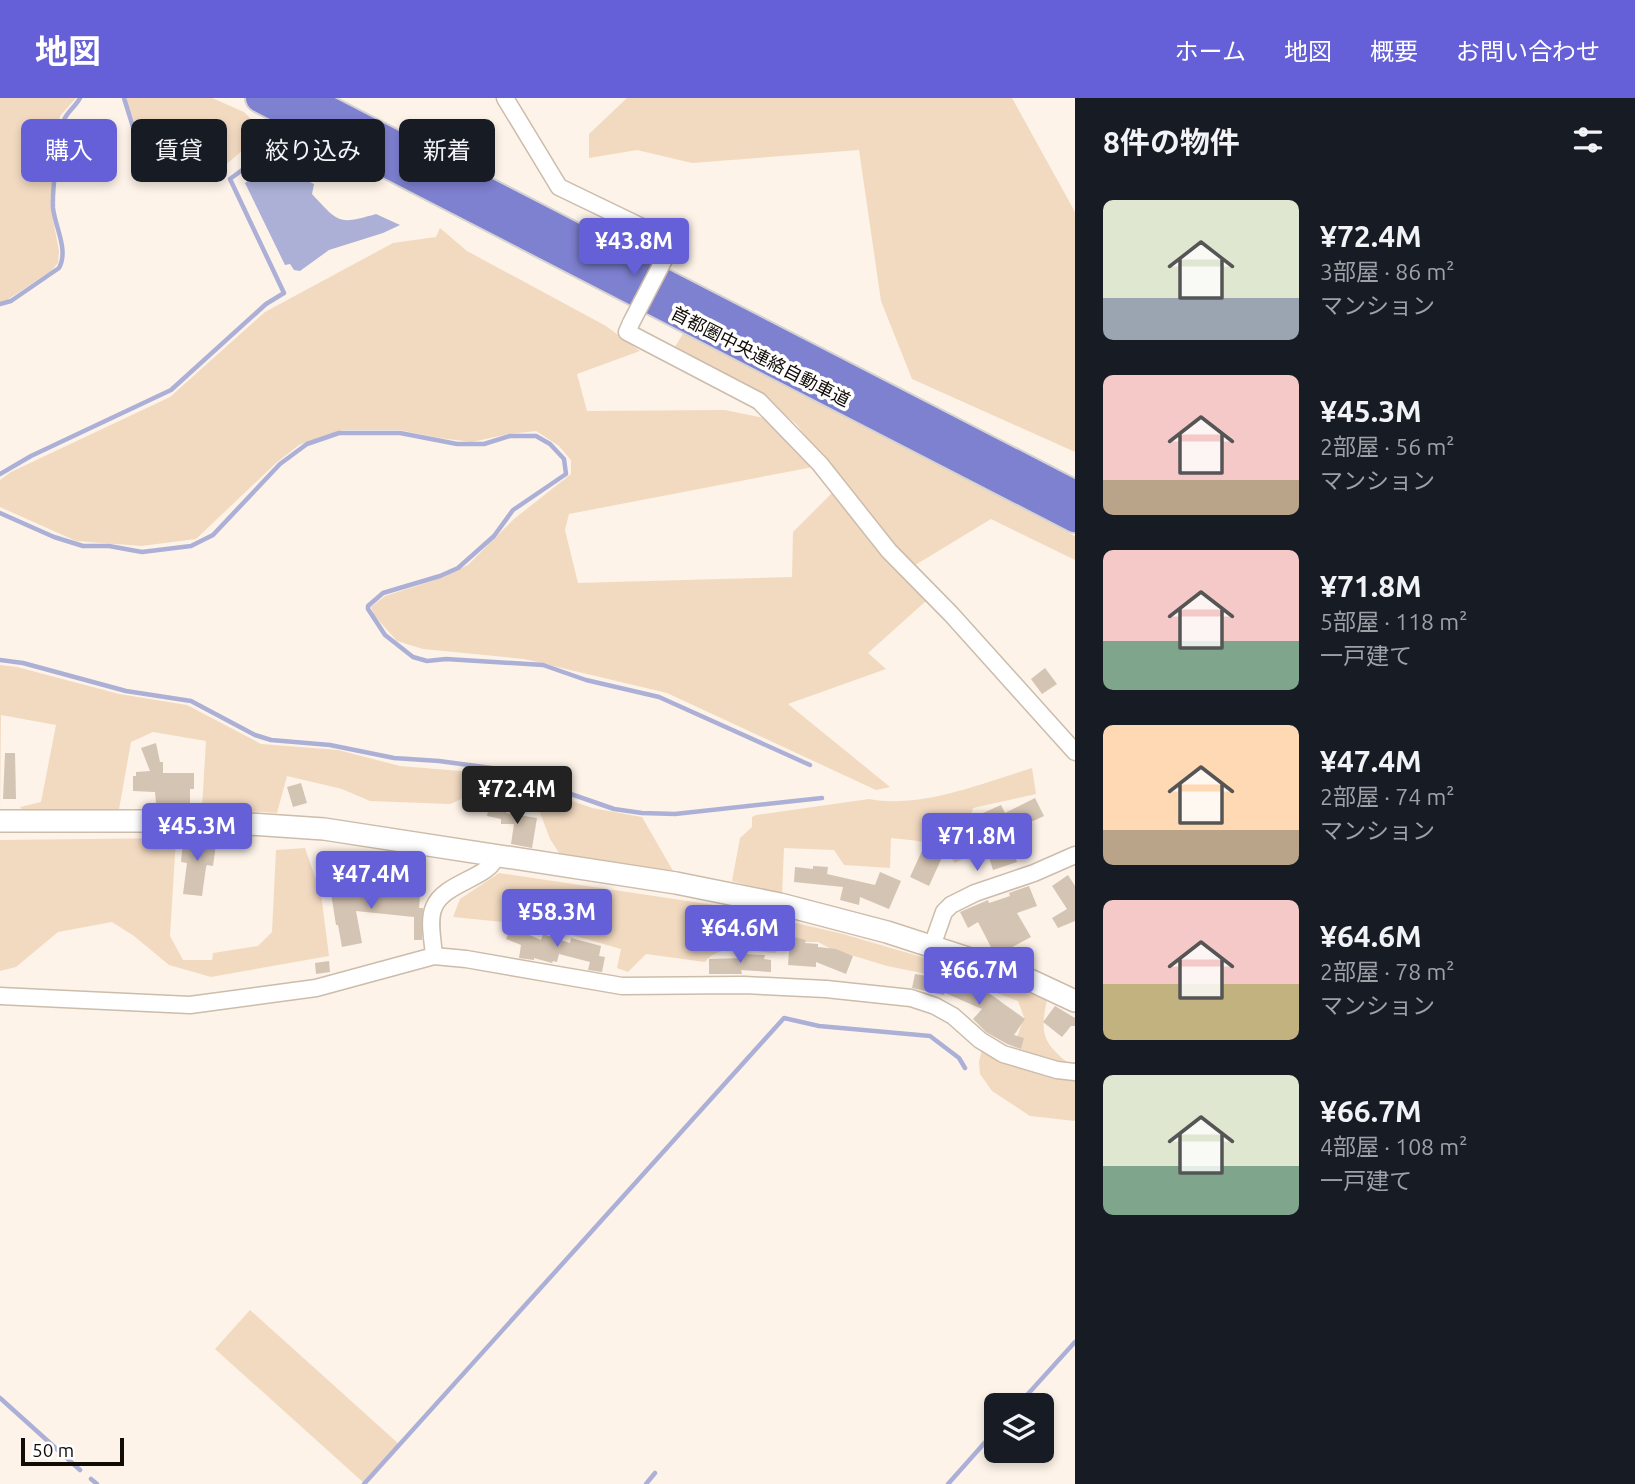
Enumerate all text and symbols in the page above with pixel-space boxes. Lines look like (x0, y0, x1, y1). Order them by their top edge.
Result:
text: 地図 (35, 32, 101, 69)
text: ホーム (1175, 38, 1246, 65)
text: 地図 (1284, 38, 1332, 65)
text: 概要 (1370, 38, 1418, 65)
text: お問い合わせ (1456, 38, 1600, 65)
chip: 購入 (21, 119, 117, 182)
chip: 賃貸 (131, 119, 227, 182)
chip: 絞り込み (241, 119, 385, 182)
chip: 新着 (399, 119, 495, 182)
icon: filters (1569, 121, 1607, 159)
text: 8件の物件 (1103, 125, 1240, 159)
pin: ¥43.8M (577, 218, 691, 278)
text: ¥72.4M (1320, 219, 1422, 253)
text: ¥43.8M (595, 228, 673, 253)
icon: home (1159, 228, 1243, 312)
text: 3部屋 · 86 m² (1320, 259, 1454, 284)
text: マンション (1320, 293, 1435, 318)
street label: 首都圏中央連絡自動車道 (668, 302, 854, 410)
text: ¥45.3M (1320, 394, 1422, 428)
icon: home (1159, 403, 1243, 487)
text: 2部屋 · 56 m² (1320, 434, 1454, 459)
text: マンション (1320, 468, 1435, 493)
text: ¥71.8M (1320, 569, 1422, 603)
icon: home (1159, 578, 1243, 662)
text: 5部屋 · 118 m² (1320, 609, 1467, 634)
text: 一戸建て (1320, 643, 1412, 668)
text: ¥47.4M (1320, 744, 1422, 778)
icon: home (1159, 753, 1243, 837)
pin: ¥72.4M (460, 766, 574, 826)
text: ¥72.4M (478, 776, 556, 801)
text: 2部屋 · 74 m² (1320, 784, 1454, 809)
pin: ¥45.3M (140, 804, 254, 863)
text: ¥45.3M (158, 813, 236, 838)
pin: ¥71.8M (920, 814, 1034, 873)
text: マンション (1320, 818, 1435, 843)
text: ¥71.8M (938, 823, 1016, 848)
pin: ¥47.4M (314, 852, 428, 911)
text: ¥47.4M (332, 861, 410, 886)
pin: ¥58.3M (500, 890, 614, 949)
text: ¥58.3M (518, 899, 596, 924)
pin: ¥64.6M (683, 906, 797, 965)
text: ¥64.6M (701, 915, 779, 940)
text: ¥64.6M (1320, 919, 1422, 953)
icon: home (1159, 928, 1243, 1012)
pin: ¥66.7M (922, 948, 1036, 1007)
text: ¥66.7M (940, 957, 1018, 982)
text: 2部屋 · 78 m² (1320, 959, 1454, 984)
text: マンション (1320, 993, 1435, 1018)
text: ¥66.7M (1320, 1094, 1422, 1128)
icon: home (1159, 1103, 1243, 1187)
text: 4部屋 · 108 m² (1320, 1134, 1467, 1159)
text: 一戸建て (1320, 1168, 1412, 1193)
map controls (984, 1393, 1054, 1463)
button: layers (984, 1393, 1054, 1463)
scale bar (21, 1435, 124, 1467)
text: 50 m (32, 1439, 74, 1461)

